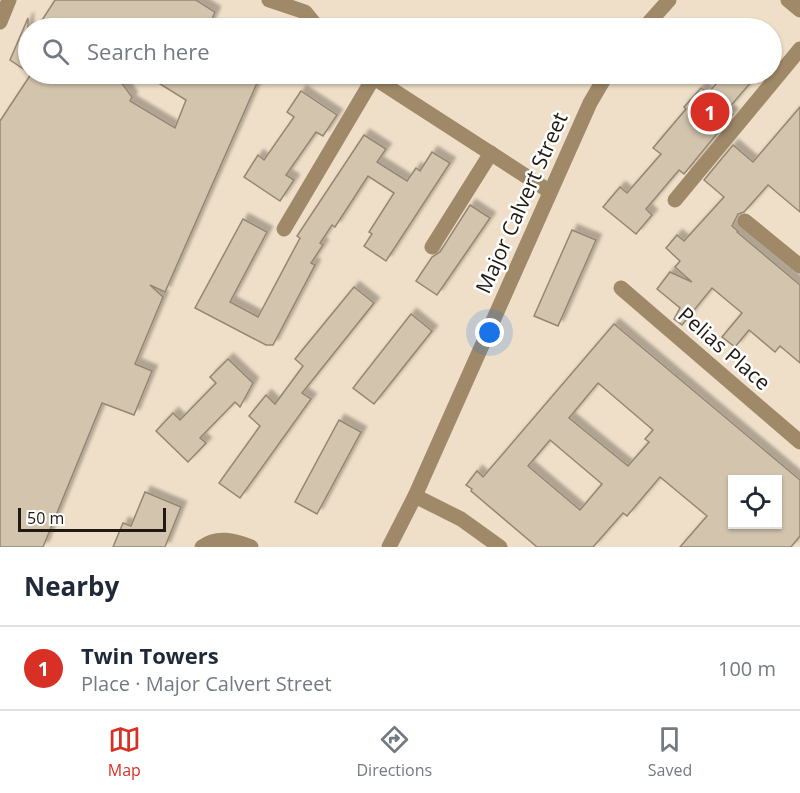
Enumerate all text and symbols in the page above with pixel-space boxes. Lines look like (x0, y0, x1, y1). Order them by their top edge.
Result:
search box (18, 18, 782, 84)
icon: search (39, 35, 72, 68)
text: Search here (87, 36, 210, 66)
pin: 1 (690, 90, 730, 134)
street label: Major Calvert Street (469, 108, 574, 297)
street label: Pelias Place (673, 300, 777, 396)
your location (475, 318, 504, 347)
map controls (728, 475, 782, 529)
button: locate (728, 475, 782, 529)
scale bar (18, 505, 166, 532)
text: 50 m (27, 507, 64, 529)
text: Nearby (24, 568, 119, 604)
text: Twin Towers (81, 640, 219, 670)
text: 1 (38, 655, 49, 682)
text: 100 m (718, 655, 776, 682)
text: Place · Major Calvert Street (81, 670, 332, 697)
tab: Map (108, 723, 141, 781)
tab: Directions (356, 723, 432, 781)
tab: Saved (648, 723, 692, 781)

